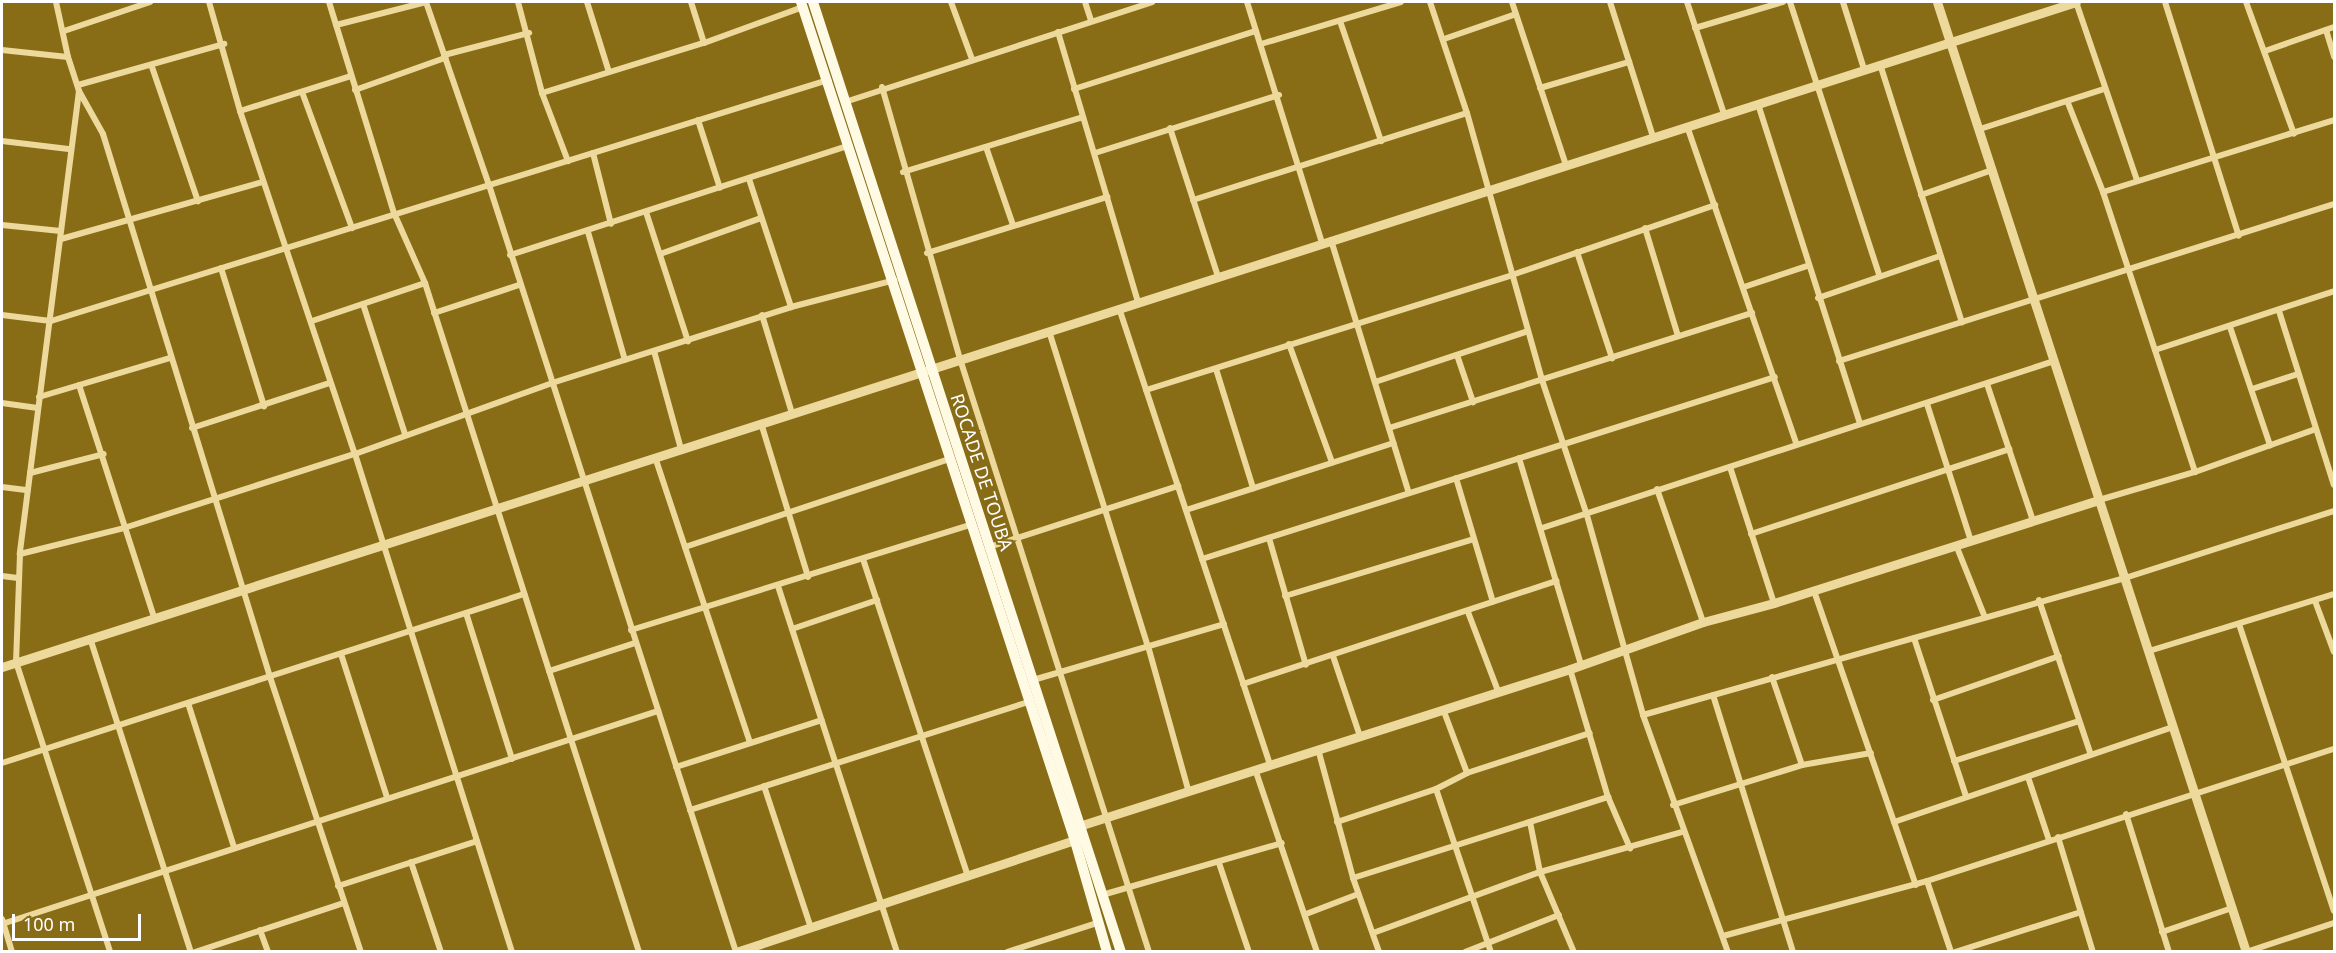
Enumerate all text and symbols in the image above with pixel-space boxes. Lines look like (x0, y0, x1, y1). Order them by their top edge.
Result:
street label: ROCADE DE TOUBA (946, 391, 1018, 553)
scale bar (15, 902, 144, 940)
text: 100 m (23, 912, 75, 936)

